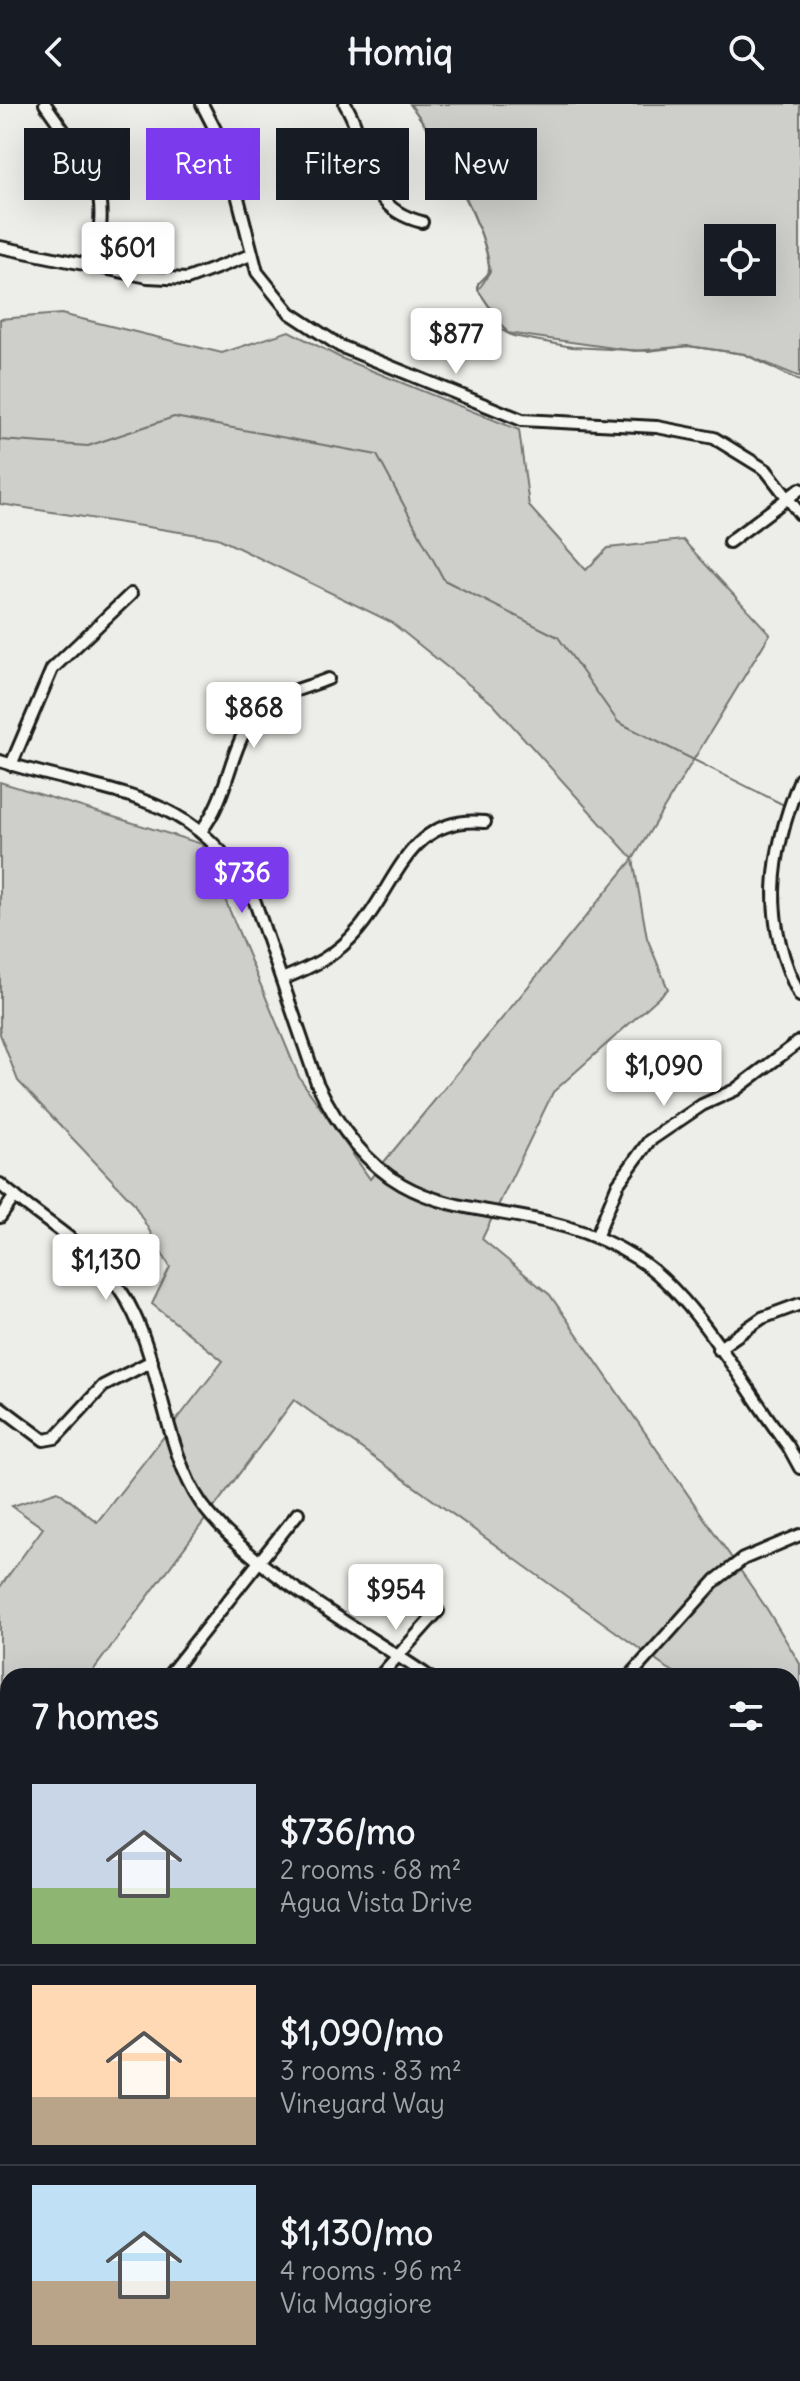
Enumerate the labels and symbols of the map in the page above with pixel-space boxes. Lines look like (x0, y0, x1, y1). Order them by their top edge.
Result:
pin: $601 (81, 222, 175, 290)
pin: $877 (409, 308, 503, 376)
pin: $868 (207, 682, 301, 750)
pin: $736 (195, 847, 289, 915)
pin: $1,090 (599, 1040, 729, 1108)
pin: $1,130 (41, 1234, 171, 1302)
pin: $954 (349, 1564, 443, 1632)

